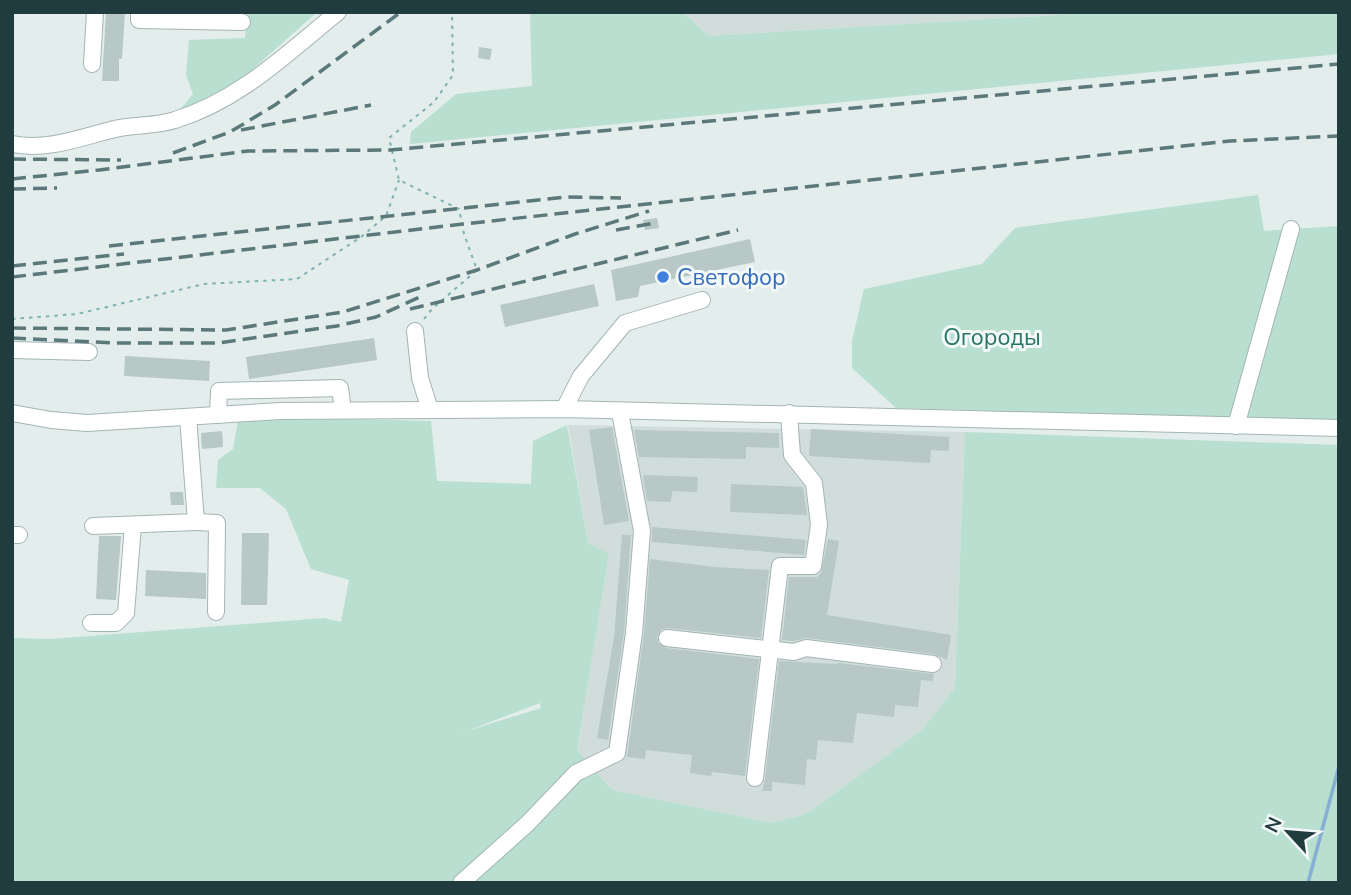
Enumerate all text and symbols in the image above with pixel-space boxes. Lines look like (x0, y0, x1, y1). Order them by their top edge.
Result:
place label: Светофор (677, 262, 786, 293)
marker: Светофор (655, 269, 671, 285)
park label: Огороды (943, 322, 1041, 353)
north arrow (1253, 797, 1323, 867)
text: N (1259, 813, 1288, 837)

